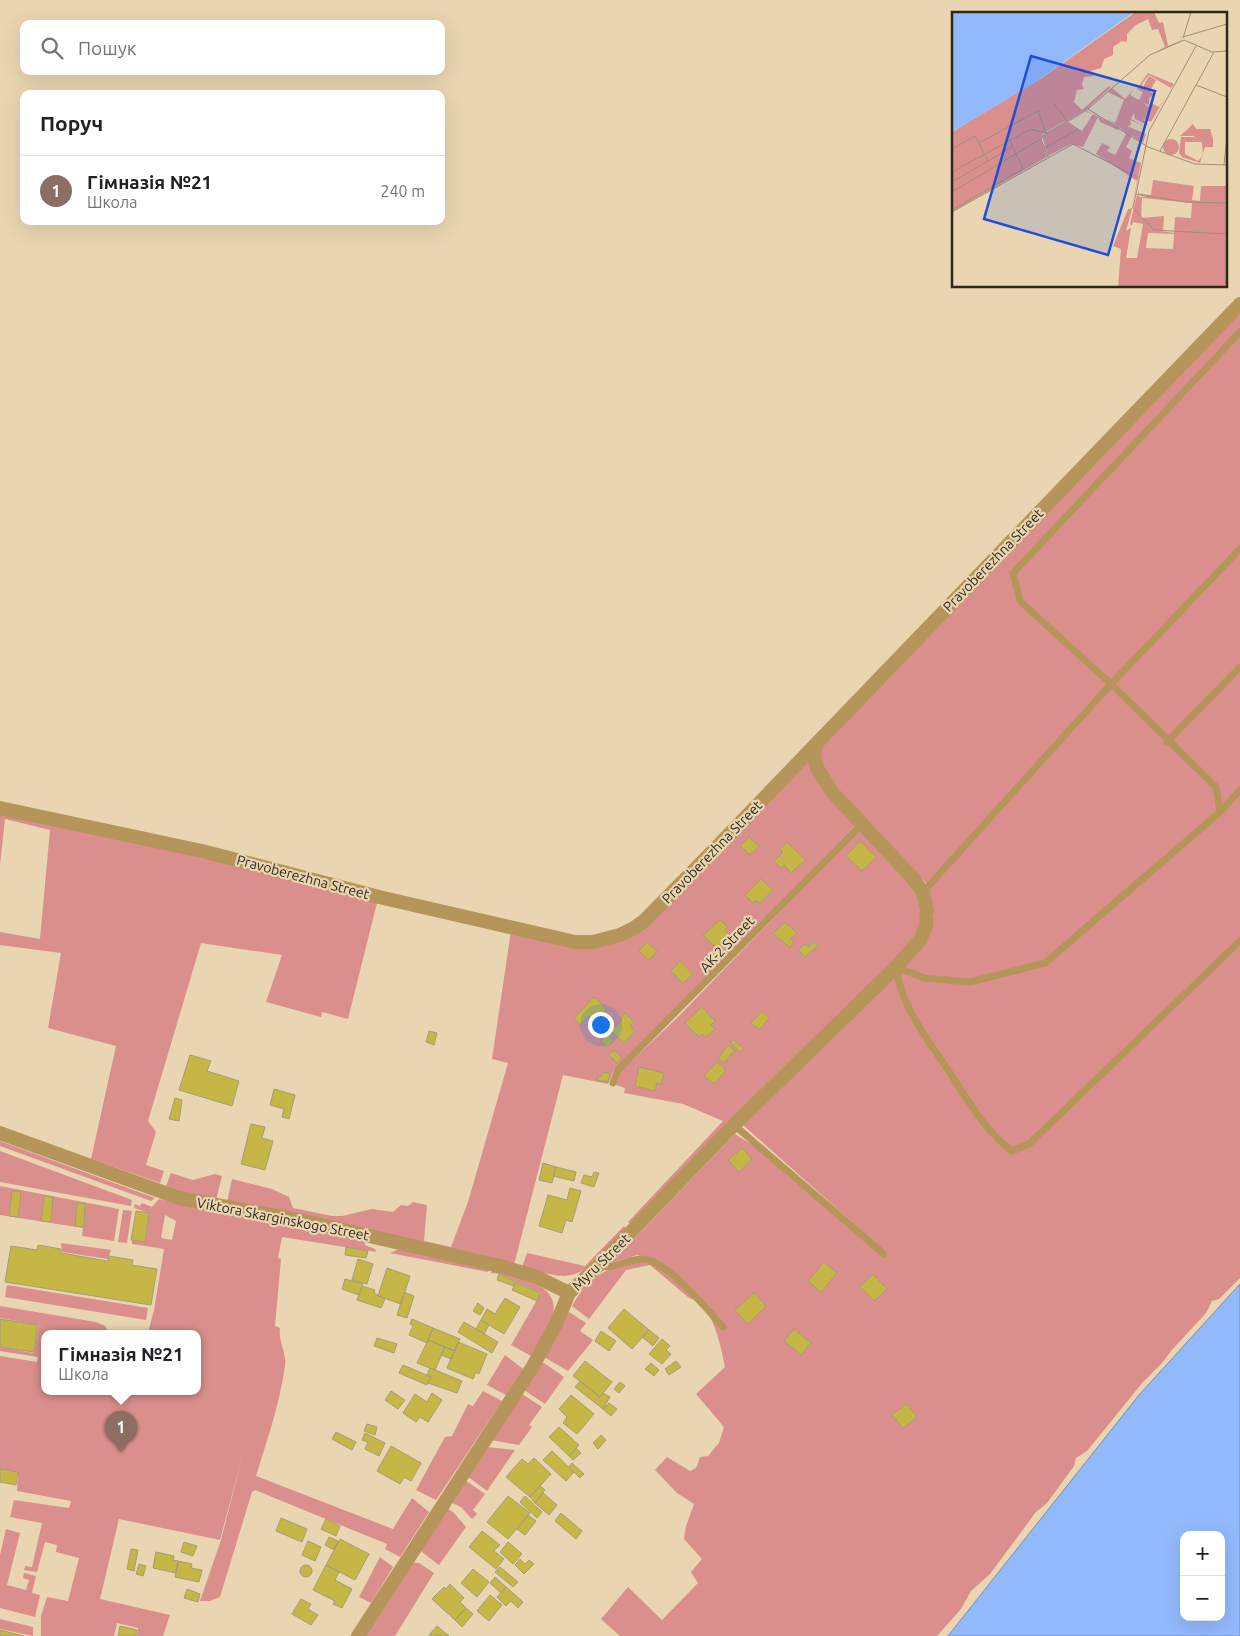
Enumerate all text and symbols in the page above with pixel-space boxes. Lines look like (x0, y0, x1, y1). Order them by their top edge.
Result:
inset map (952, 12, 1228, 288)
search box (20, 20, 445, 75)
icon: search (38, 34, 66, 62)
text: Пошук (78, 37, 137, 59)
text: Поруч (40, 111, 103, 135)
text: Гімназія №21 (87, 171, 212, 193)
text: 1 (51, 182, 61, 200)
text: 240 m (380, 182, 425, 200)
text: Школа (87, 193, 137, 211)
street label: Pravoberezhna Street (940, 505, 1047, 615)
street label: Pravoberezhna Street (659, 797, 766, 907)
street label: Pravoberezhna Street (235, 852, 372, 903)
street label: AK-2 Street (696, 912, 758, 975)
your location (588, 1012, 614, 1038)
street label: Viktora Skarginskogo Street (196, 1194, 371, 1244)
street label: Myru Street (569, 1230, 634, 1294)
popup (41, 1330, 201, 1395)
text: Гімназія №21 (58, 1343, 184, 1365)
text: Школа (58, 1365, 109, 1383)
pin: 1 (105, 1411, 137, 1452)
map controls (1180, 1531, 1225, 1621)
button: + (1180, 1531, 1225, 1576)
button: − (1180, 1576, 1225, 1621)

